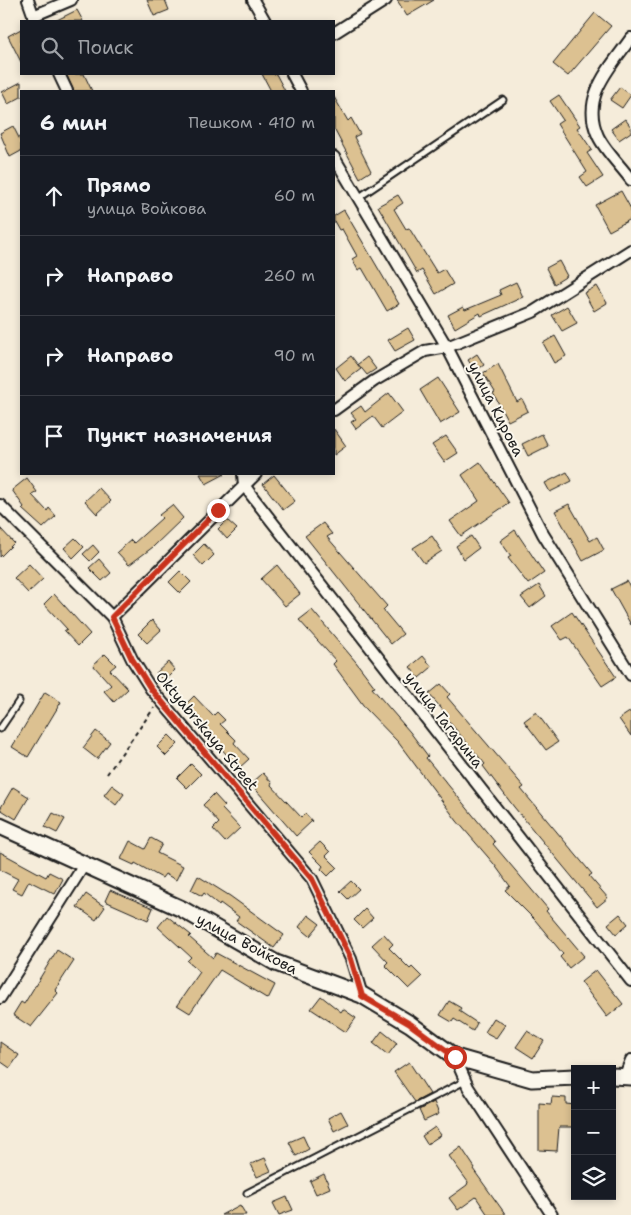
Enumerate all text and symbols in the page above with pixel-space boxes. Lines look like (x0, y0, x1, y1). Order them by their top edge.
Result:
search box (20, 20, 335, 75)
icon: search (38, 34, 66, 62)
text: Поиск (78, 35, 133, 60)
text: 6 мин (40, 109, 107, 137)
text: Пешком · 410 m (189, 112, 315, 133)
text: Прямо (87, 173, 151, 198)
icon: ahead (40, 182, 68, 210)
text: 60 m (274, 185, 315, 206)
text: улица Войкова (87, 198, 206, 219)
icon: right (40, 262, 68, 290)
text: Направо (87, 263, 173, 288)
text: 260 m (263, 265, 315, 286)
icon: right (40, 342, 68, 370)
text: Направо (87, 343, 173, 368)
text: 90 m (274, 345, 315, 366)
street label: улица Кирова (463, 358, 529, 461)
icon: arrive (40, 422, 68, 450)
text: Пункт назначения (87, 423, 272, 448)
route end (207, 499, 230, 522)
street label: Oktyabrskaya Street (151, 667, 263, 795)
street label: улица Гагарина (400, 668, 488, 773)
street label: улица Войкова (193, 909, 302, 979)
route start (444, 1046, 467, 1069)
map controls (571, 1065, 616, 1200)
button: + (571, 1065, 616, 1110)
button: − (571, 1110, 616, 1155)
button: layers (571, 1155, 616, 1200)

